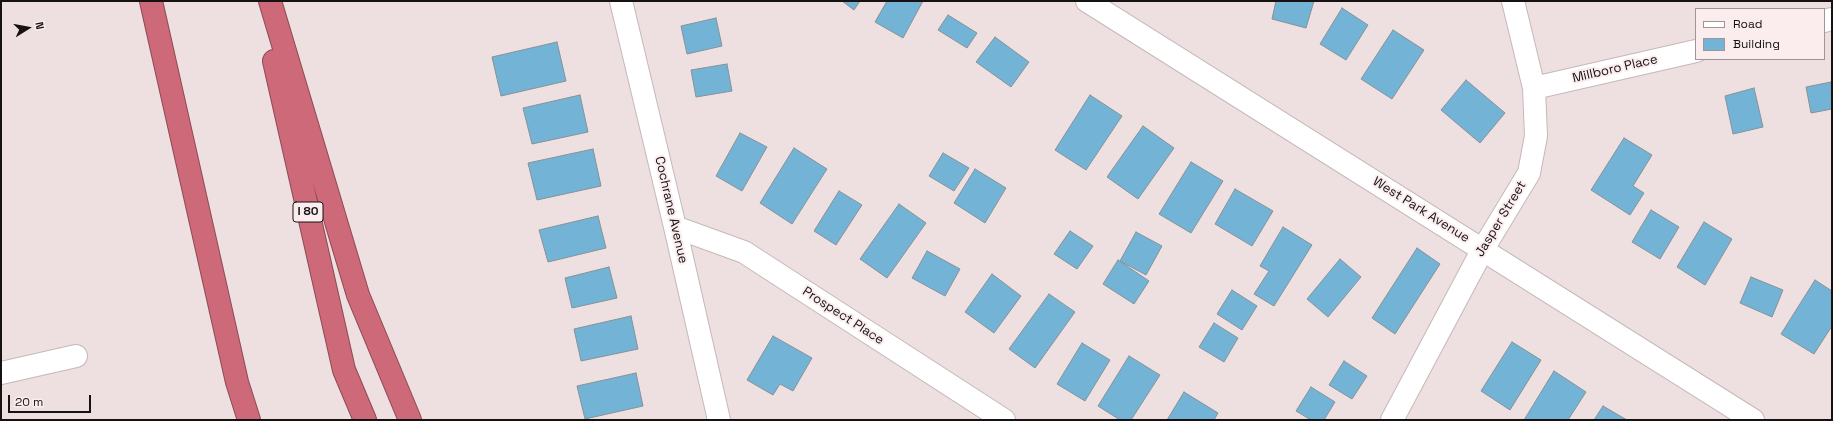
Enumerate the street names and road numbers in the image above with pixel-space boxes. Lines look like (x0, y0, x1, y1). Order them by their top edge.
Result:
street label: Millboro Place (1571, 52, 1659, 86)
street label: Cochrane Avenue (651, 155, 691, 265)
street label: West Park Avenue (1370, 174, 1472, 246)
street label: Jasper Street (1472, 178, 1530, 260)
road number: I 80 (293, 202, 323, 222)
street label: Prospect Place (799, 284, 887, 348)

